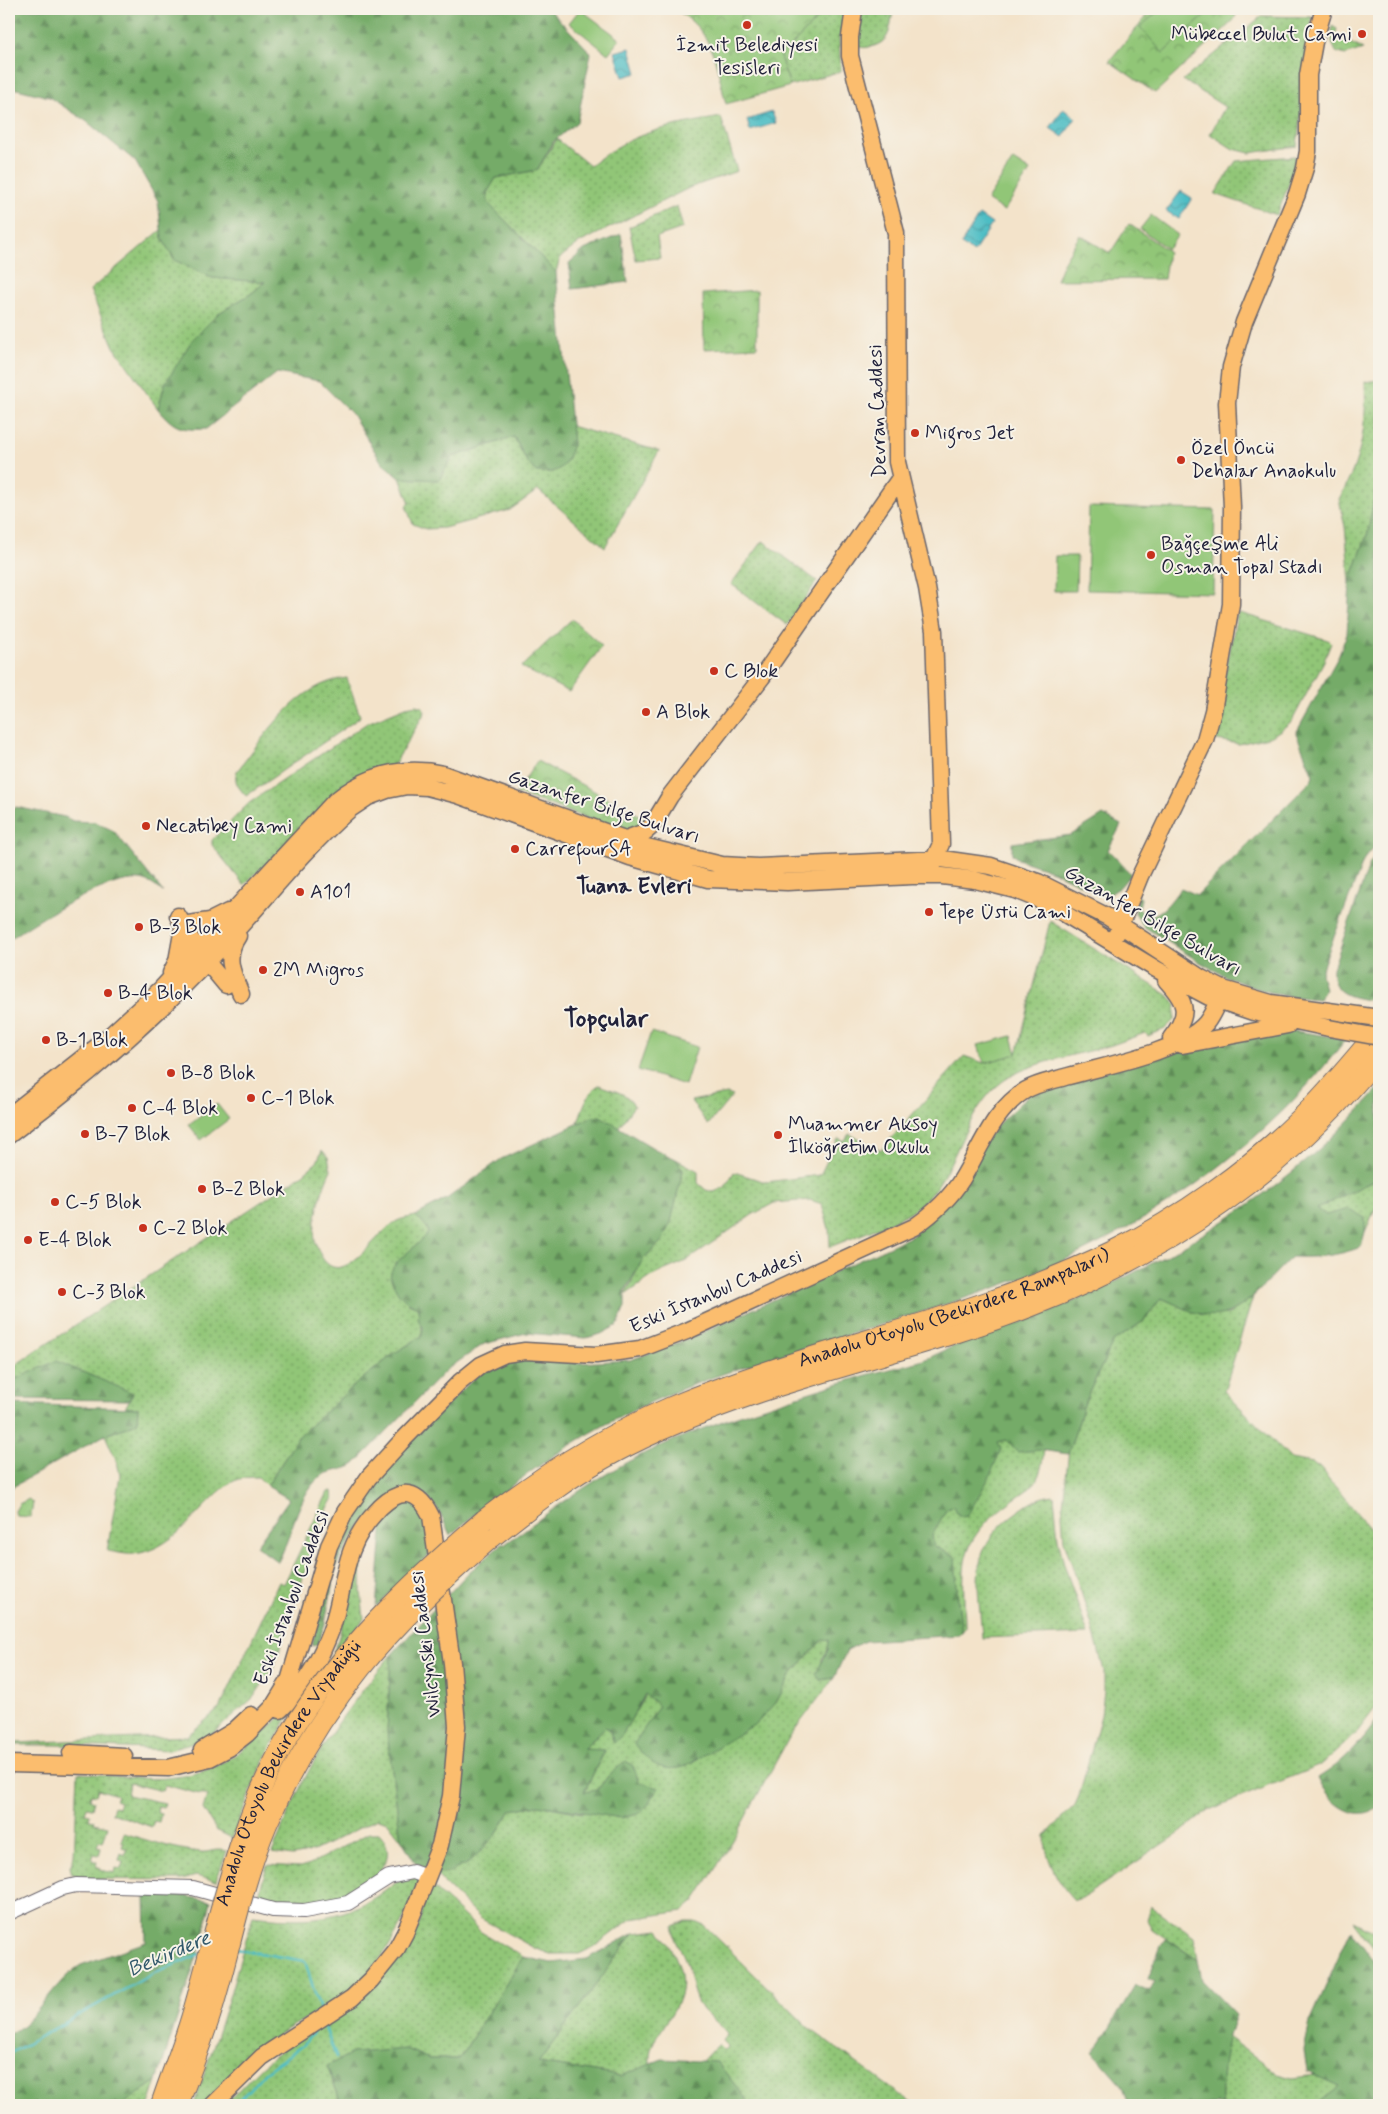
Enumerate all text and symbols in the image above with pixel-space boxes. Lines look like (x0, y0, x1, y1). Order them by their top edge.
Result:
marker: İzmit Belediyesi Tesisleri (741, 19, 753, 31)
place label: Mübeccel Bulut Cami (1171, 21, 1352, 48)
marker: Mübeccel Bulut Cami (1356, 28, 1368, 40)
place label: İzmit Belediyesi Tesisleri (676, 32, 818, 82)
street label: Devran Caddesi (862, 344, 894, 478)
place label: Migros Jet (925, 420, 1015, 449)
marker: Migros Jet (909, 427, 921, 439)
place label: Özel Öncü Dehalar Anaokulu (1191, 435, 1336, 485)
marker: Özel Öncü Dehalar Anaokulu (1175, 454, 1187, 466)
place label: Bağçeşme Ali Osman Topal Stadı (1161, 531, 1323, 581)
marker: Bağçeşme Ali Osman Topal Stadı (1145, 549, 1157, 561)
place label: C Blok (724, 658, 778, 685)
marker: C Blok (708, 665, 720, 677)
place label: A Blok (656, 699, 710, 726)
marker: A Blok (640, 706, 652, 718)
street label: Gazanfer Bilge Bulvarı (504, 763, 704, 853)
place label: Necatibey Cami (156, 813, 292, 840)
marker: Necatibey Cami (140, 820, 152, 832)
place label: CarrefourSA (525, 836, 632, 865)
marker: CarrefourSA (509, 843, 521, 855)
street label: Gazanfer Bilge Bulvarı (1058, 859, 1247, 985)
district label: Tuana Evleri (576, 873, 692, 901)
place label: A101 (310, 879, 351, 906)
marker: A101 (294, 886, 306, 898)
place label: Tepe Üstü Cami (939, 899, 1071, 926)
marker: Tepe Üstü Cami (923, 906, 935, 918)
place label: B-3 Blok (149, 914, 221, 941)
marker: B-3 Blok (133, 921, 145, 933)
place label: 2M Migros (273, 957, 364, 985)
marker: 2M Migros (257, 964, 269, 976)
place label: B-4 Blok (118, 980, 193, 1007)
marker: B-4 Blok (102, 987, 114, 999)
district label: Topçular (564, 1003, 649, 1036)
place label: B-1 Blok (56, 1027, 128, 1054)
marker: B-1 Blok (40, 1034, 52, 1046)
place label: B-8 Blok (181, 1060, 255, 1087)
marker: B-8 Blok (165, 1067, 177, 1079)
place label: C-1 Blok (261, 1085, 335, 1112)
marker: C-1 Blok (245, 1092, 257, 1104)
place label: C-4 Blok (142, 1095, 218, 1122)
marker: C-4 Blok (126, 1102, 138, 1114)
place label: Muammer Aksoy İlköğretim Okulu (788, 1111, 938, 1161)
place label: B-7 Blok (95, 1121, 170, 1148)
marker: B-7 Blok (79, 1128, 91, 1140)
marker: Muammer Aksoy İlköğretim Okulu (772, 1129, 784, 1141)
place label: B-2 Blok (212, 1176, 285, 1203)
marker: B-2 Blok (196, 1183, 208, 1195)
place label: C-5 Blok (65, 1189, 142, 1216)
marker: C-5 Blok (49, 1196, 61, 1208)
place label: C-2 Blok (153, 1215, 227, 1242)
marker: C-2 Blok (137, 1222, 149, 1234)
place label: E-4 Blok (38, 1227, 112, 1254)
marker: E-4 Blok (22, 1234, 34, 1246)
street label: Anadolu Otoyolu (Bekirdere Rampaları) (795, 1241, 1114, 1374)
street label: Eski İstanbul Caddesi (626, 1243, 806, 1341)
place label: C-3 Blok (72, 1279, 146, 1306)
marker: C-3 Blok (56, 1286, 68, 1298)
street label: Eski İstanbul Caddesi (248, 1507, 336, 1689)
street label: Wilcynski Caddesi (404, 1569, 448, 1719)
street label: Anadolu Otoyolu Bekirdere Viyadüğü (209, 1634, 367, 1909)
water label: Bekirdere (123, 1924, 215, 1984)

